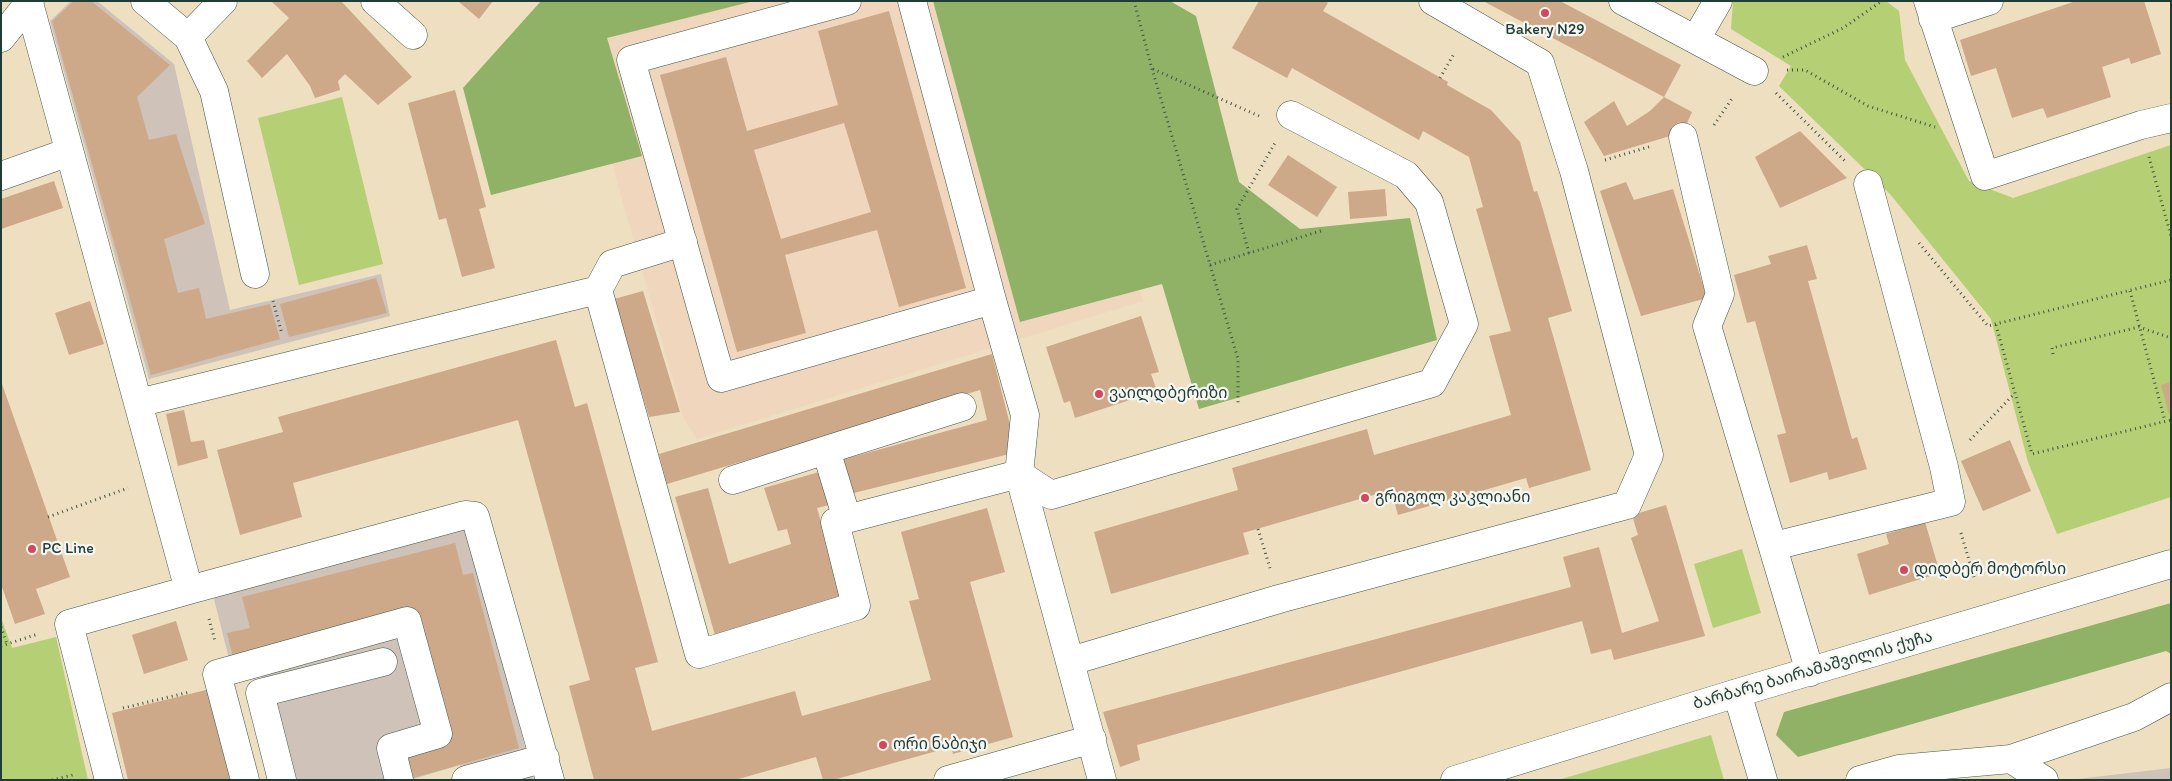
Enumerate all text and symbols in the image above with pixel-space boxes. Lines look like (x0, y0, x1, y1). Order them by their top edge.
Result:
marker: Bakery N29 (1539, 7, 1551, 19)
place label: Bakery N29 (1505, 20, 1585, 40)
place label: ვაილდბერიზი (1109, 384, 1227, 404)
marker: ვაილდბერიზი (1093, 388, 1105, 400)
place label: გრიგოლ კაკლიანი (1375, 488, 1530, 508)
marker: გრიგოლ კაკლიანი (1359, 492, 1371, 504)
place label: PC Line (42, 539, 94, 559)
marker: PC Line (26, 543, 38, 555)
place label: დიდბერ მოტორსი (1914, 560, 2066, 580)
marker: დიდბერ მოტორსი (1898, 564, 1910, 576)
street label: ბარბარე ბაირამაშვილის ქუჩა (1691, 628, 1935, 714)
place label: ორი ნაბიჯი (893, 735, 987, 755)
marker: ორი ნაბიჯი (877, 739, 889, 751)

